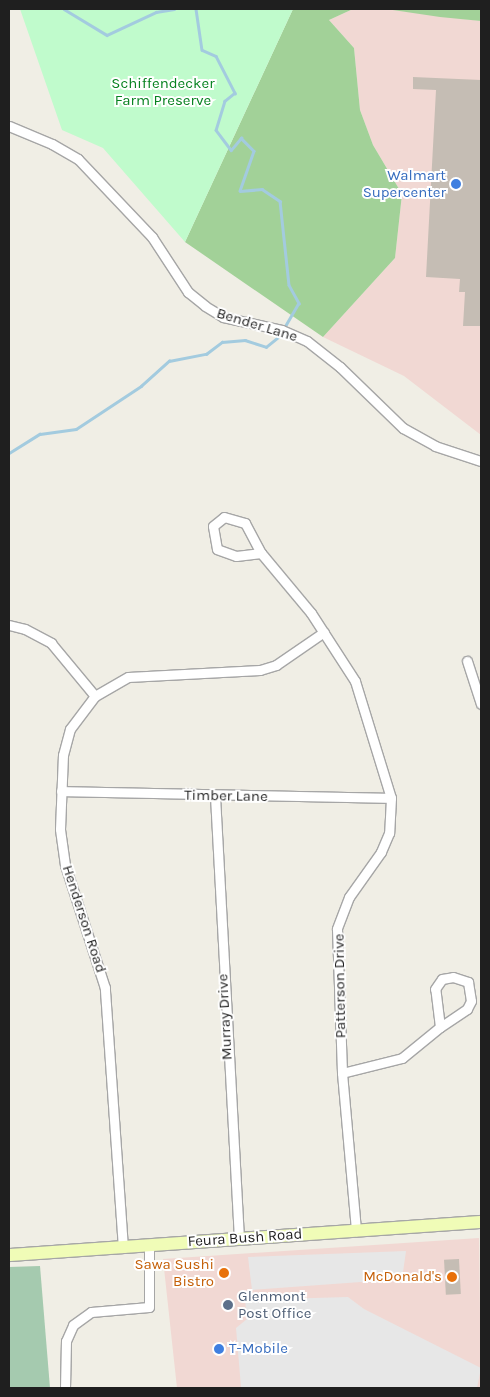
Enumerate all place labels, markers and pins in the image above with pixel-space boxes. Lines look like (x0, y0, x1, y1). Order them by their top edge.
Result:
place label: Walmart Supercenter (363, 166, 446, 201)
marker: Walmart Supercenter (450, 178, 462, 190)
place label: Sawa Sushi Bistro (134, 1255, 214, 1290)
marker: Sawa Sushi Bistro (218, 1267, 230, 1279)
place label: McDonald's (363, 1268, 442, 1286)
marker: McDonald's (446, 1271, 458, 1283)
place label: Glenmont Post Office (238, 1287, 311, 1322)
marker: Glenmont Post Office (222, 1299, 234, 1311)
place label: T-Mobile (229, 1340, 288, 1358)
marker: T-Mobile (213, 1343, 225, 1355)

